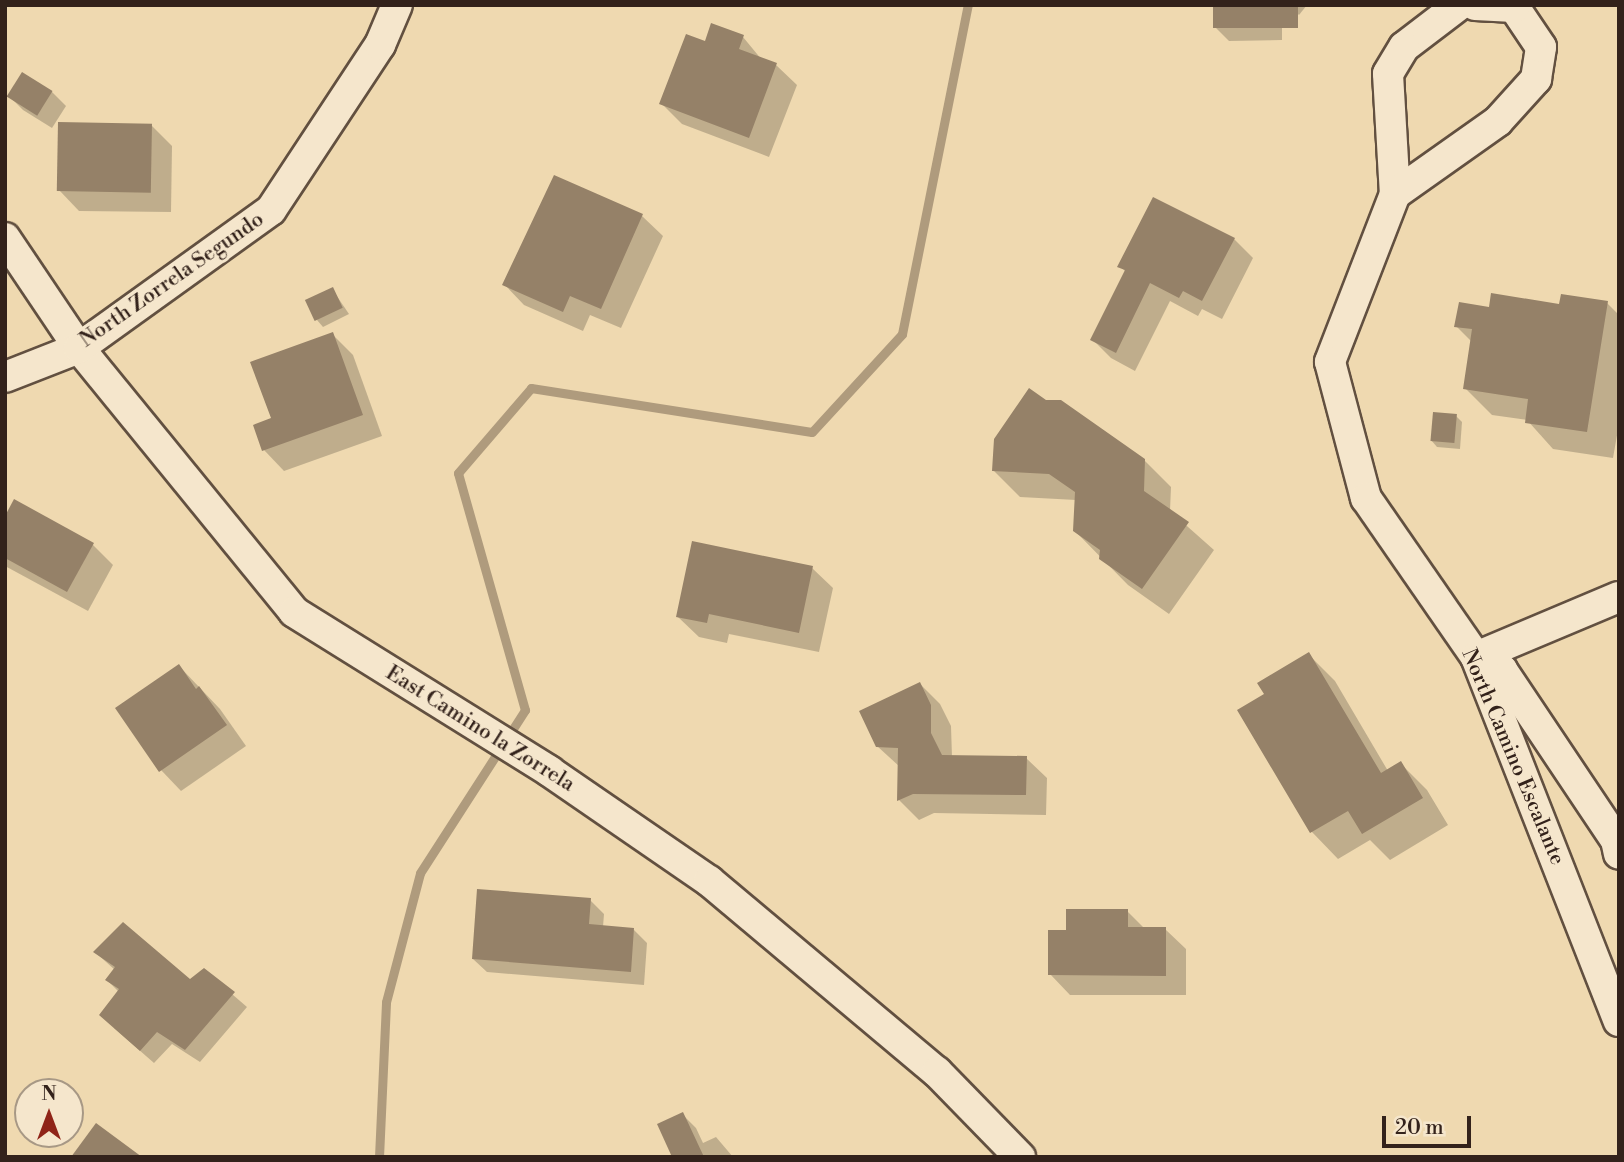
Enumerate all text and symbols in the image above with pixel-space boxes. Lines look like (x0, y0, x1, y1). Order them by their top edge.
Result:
street label: North Zorrela Segundo (75, 207, 269, 353)
street label: North Camino Escalante (1456, 645, 1570, 869)
street label: East Camino la Zorrela (381, 661, 579, 797)
north arrow (14, 1078, 84, 1148)
text: N (41, 1082, 57, 1106)
scale bar (1386, 1102, 1475, 1146)
text: 20 m (1395, 1115, 1444, 1141)

